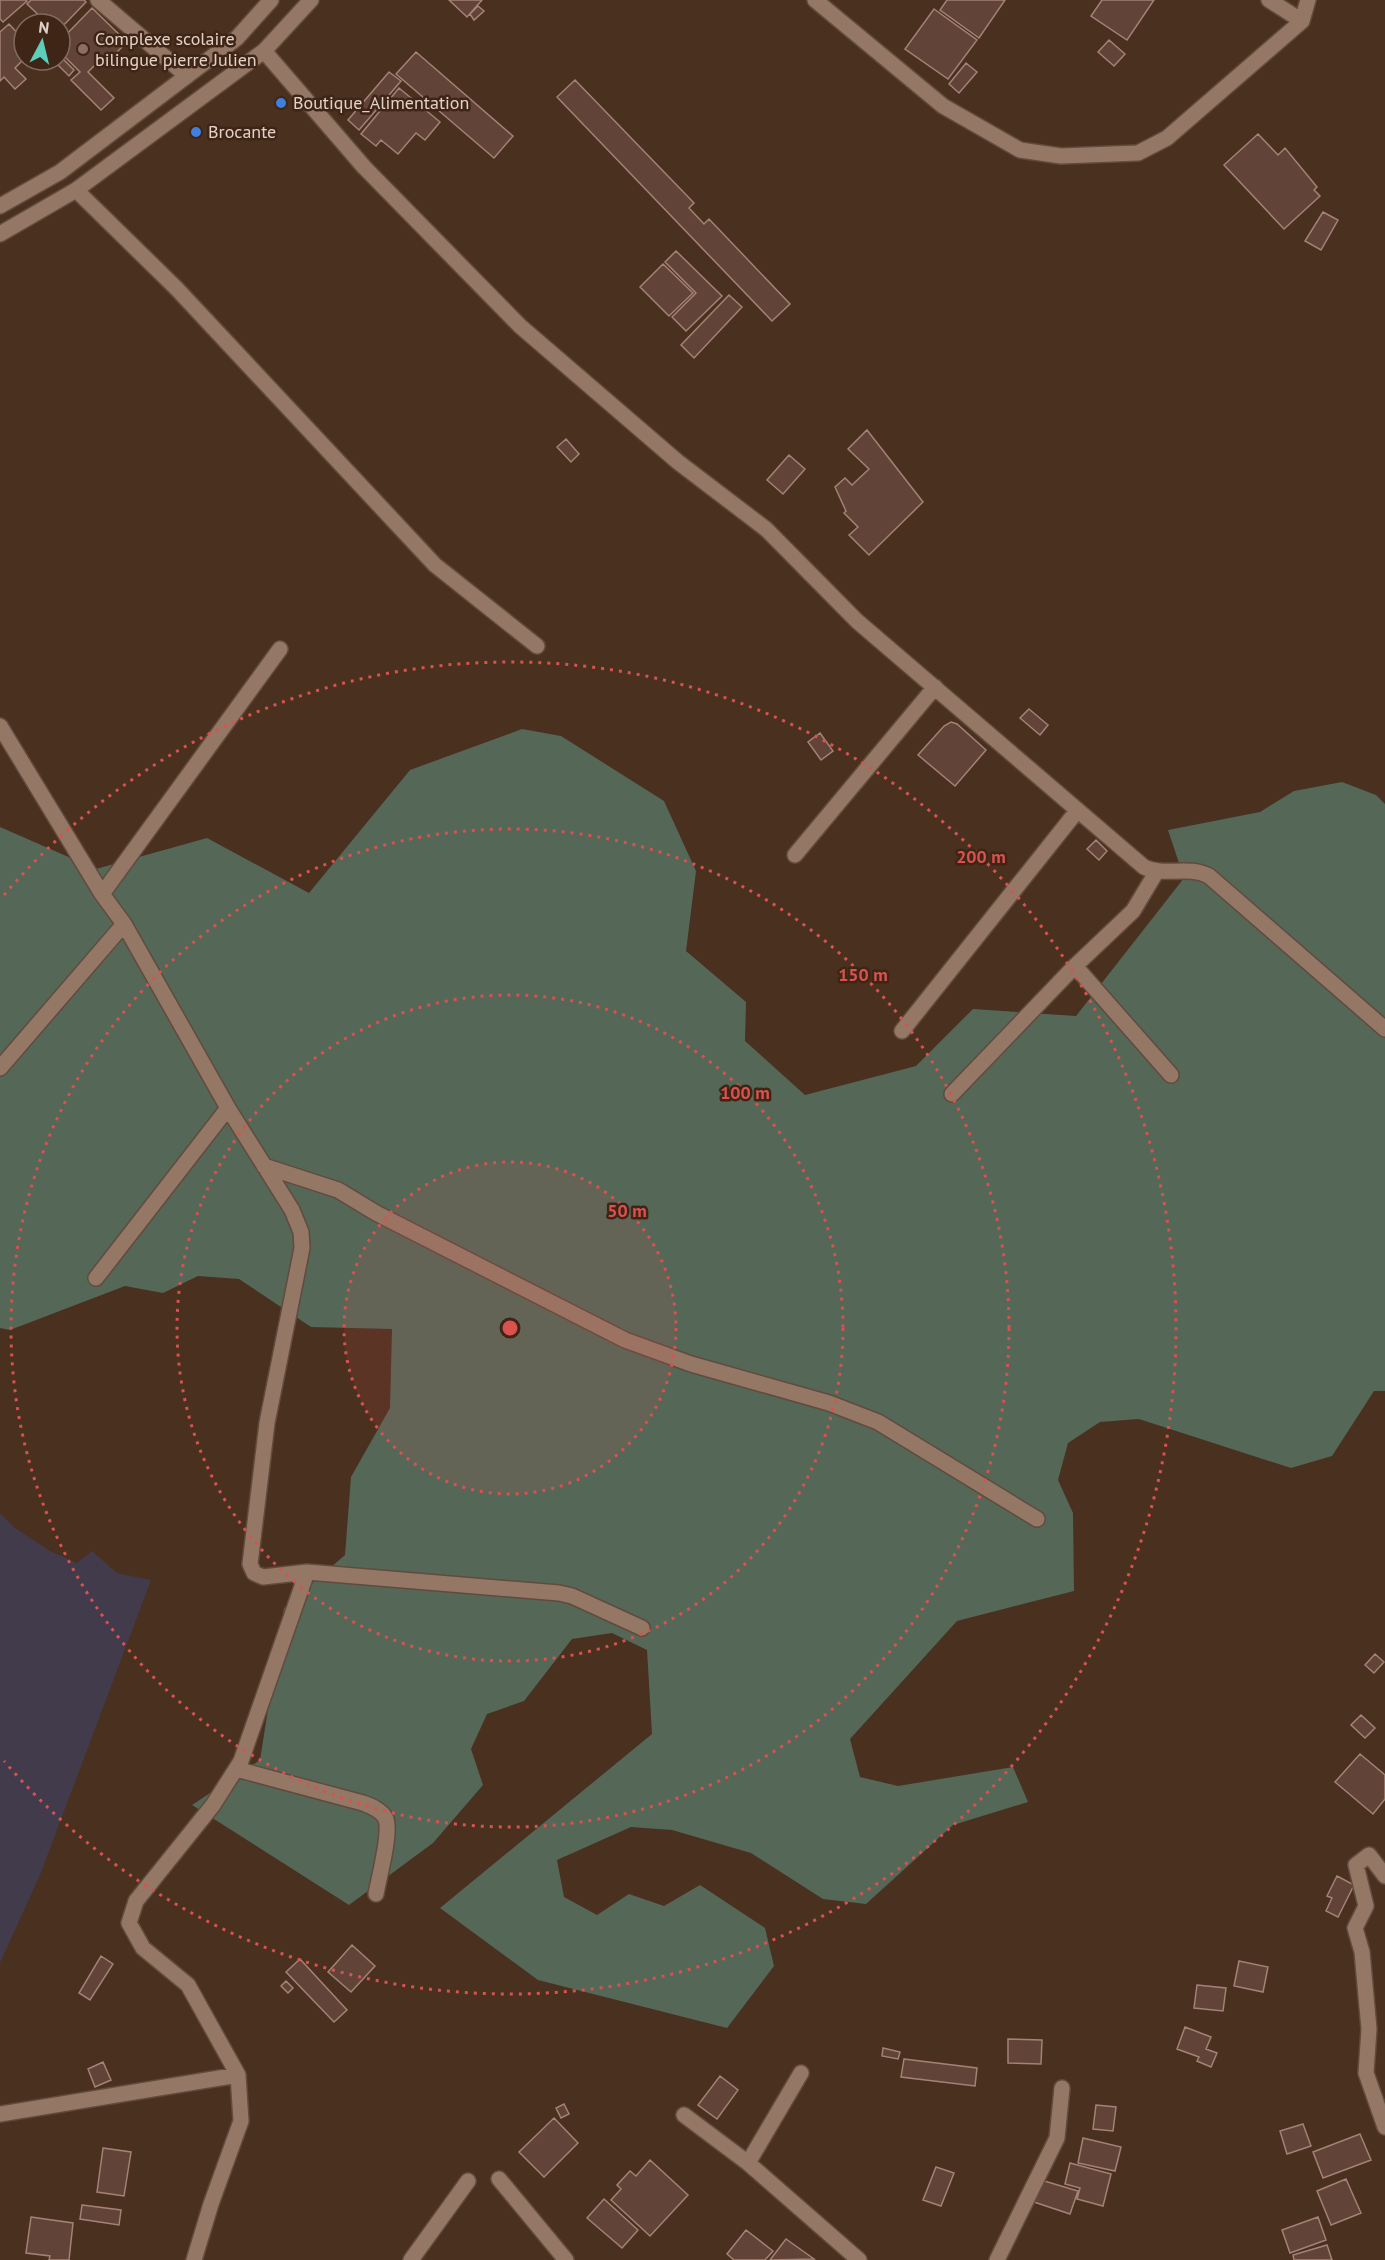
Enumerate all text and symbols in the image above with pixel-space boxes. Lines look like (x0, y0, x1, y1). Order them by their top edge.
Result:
north arrow (12, 12, 72, 72)
text: N (37, 17, 50, 38)
place label: Complexe scolaire bilingue pierre Julien (95, 27, 257, 71)
marker: Complexe scolaire bilingue pierre Julien (76, 42, 90, 56)
place label: Boutique_Alimentation (293, 91, 469, 114)
marker: Boutique_Alimentation (274, 96, 288, 110)
place label: Brocante (208, 120, 276, 143)
marker: Brocante (189, 125, 203, 139)
text: 200 m (956, 845, 1006, 868)
text: 150 m (838, 963, 888, 986)
text: 100 m (720, 1081, 770, 1104)
text: 50 m (607, 1199, 647, 1222)
centre of rings (500, 1318, 520, 1338)

